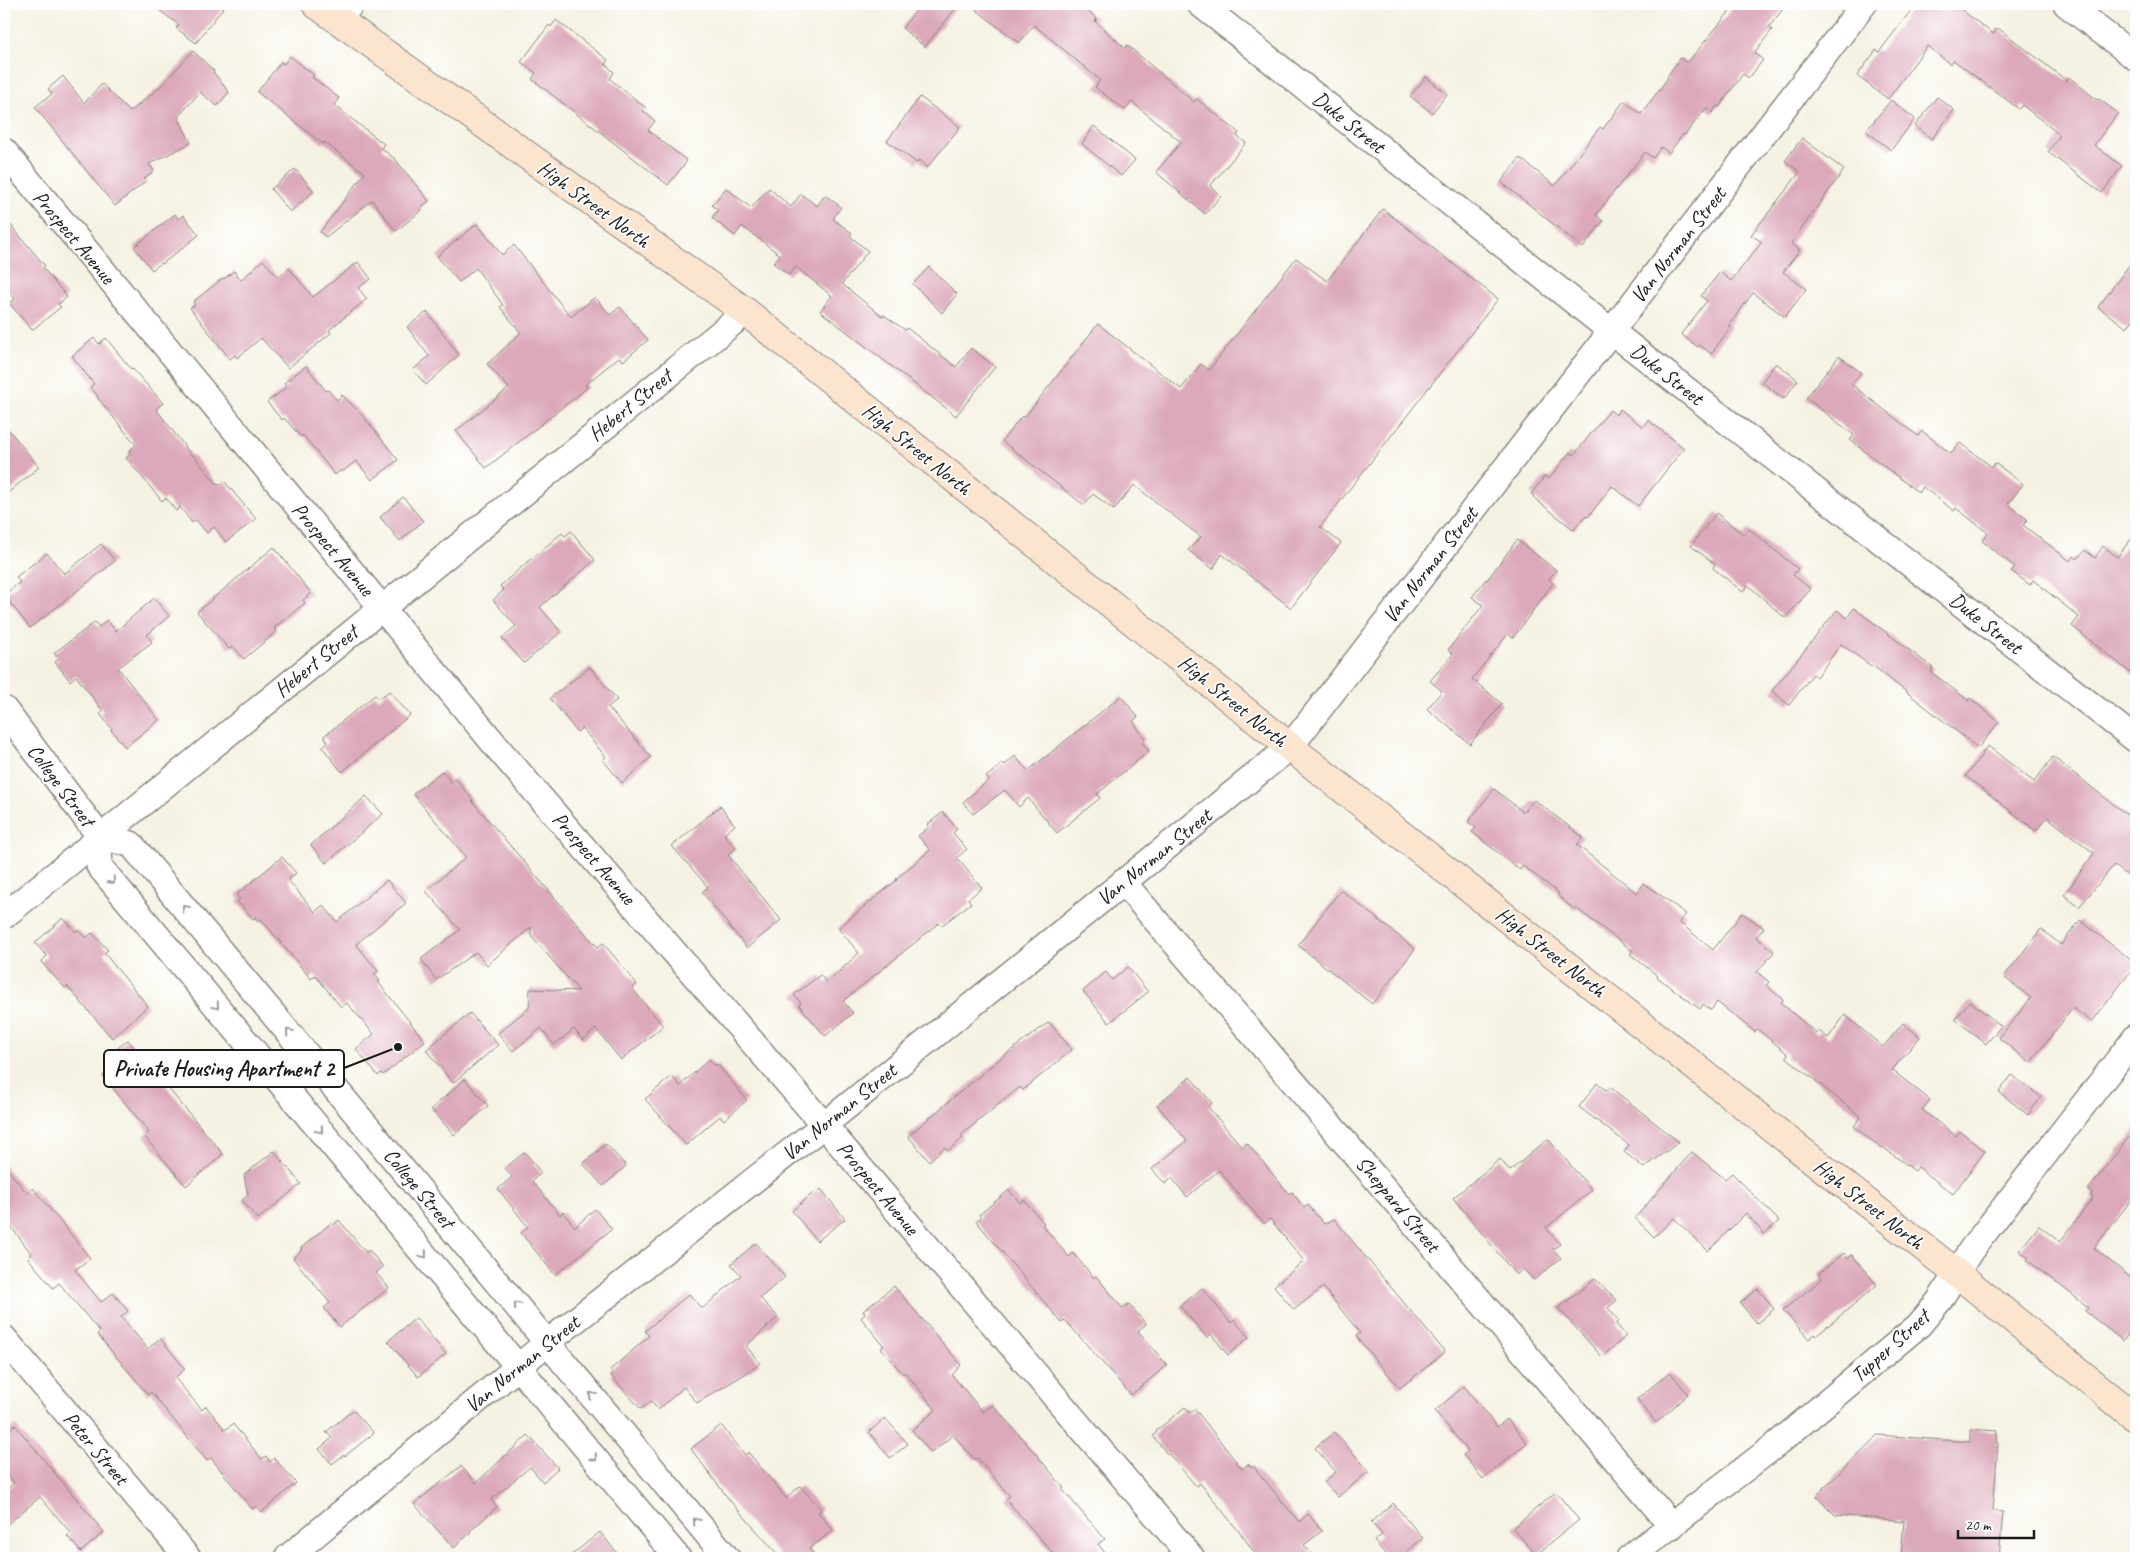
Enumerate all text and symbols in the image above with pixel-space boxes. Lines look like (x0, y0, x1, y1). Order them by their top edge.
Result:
street label: Duke Street (1308, 85, 1392, 160)
street label: High Street North (533, 155, 656, 254)
street label: Van Norman Street (1625, 180, 1733, 308)
street label: Prospect Avenue (27, 185, 121, 290)
street label: Duke Street (1625, 338, 1710, 412)
street label: Hebert Street (583, 362, 679, 447)
street label: High Street North (857, 397, 978, 502)
street label: Prospect Avenue (286, 497, 380, 602)
street label: Van Norman Street (1377, 500, 1485, 628)
street label: Duke Street (1944, 587, 2029, 661)
street label: Hebert Street (269, 618, 365, 703)
street label: High Street North (1173, 649, 1294, 754)
street label: College Street (22, 739, 102, 834)
street label: Van Norman Street (1091, 802, 1218, 911)
street label: Prospect Avenue (547, 806, 642, 911)
one-way arrow (106, 875, 114, 884)
street label: High Street North (1491, 901, 1612, 1004)
one-way arrow (181, 904, 190, 913)
one-way arrow (210, 1000, 219, 1009)
one-way arrow (286, 1029, 295, 1038)
callout: Private Housing Apartment 2 (104, 1050, 344, 1087)
text: Private Housing Apartment 2 (114, 1055, 336, 1083)
street label: Van Norman Street (776, 1057, 903, 1166)
one-way arrow (315, 1125, 324, 1134)
street label: Prospect Avenue (831, 1136, 925, 1241)
street label: College Street (378, 1143, 462, 1236)
street label: Sheppard Street (1350, 1151, 1447, 1259)
street label: High Street North (1809, 1153, 1930, 1256)
one-way arrow (419, 1249, 427, 1258)
one-way arrow (513, 1301, 522, 1310)
street label: Tupper Street (1845, 1302, 1937, 1388)
street label: Van Norman Street (459, 1309, 586, 1418)
one-way arrow (589, 1392, 598, 1401)
street label: Peter Street (58, 1406, 136, 1492)
one-way arrow (588, 1452, 597, 1461)
scale bar (1958, 1507, 2034, 1539)
text: 20 m (1965, 1516, 1992, 1535)
one-way arrow (692, 1517, 701, 1526)

